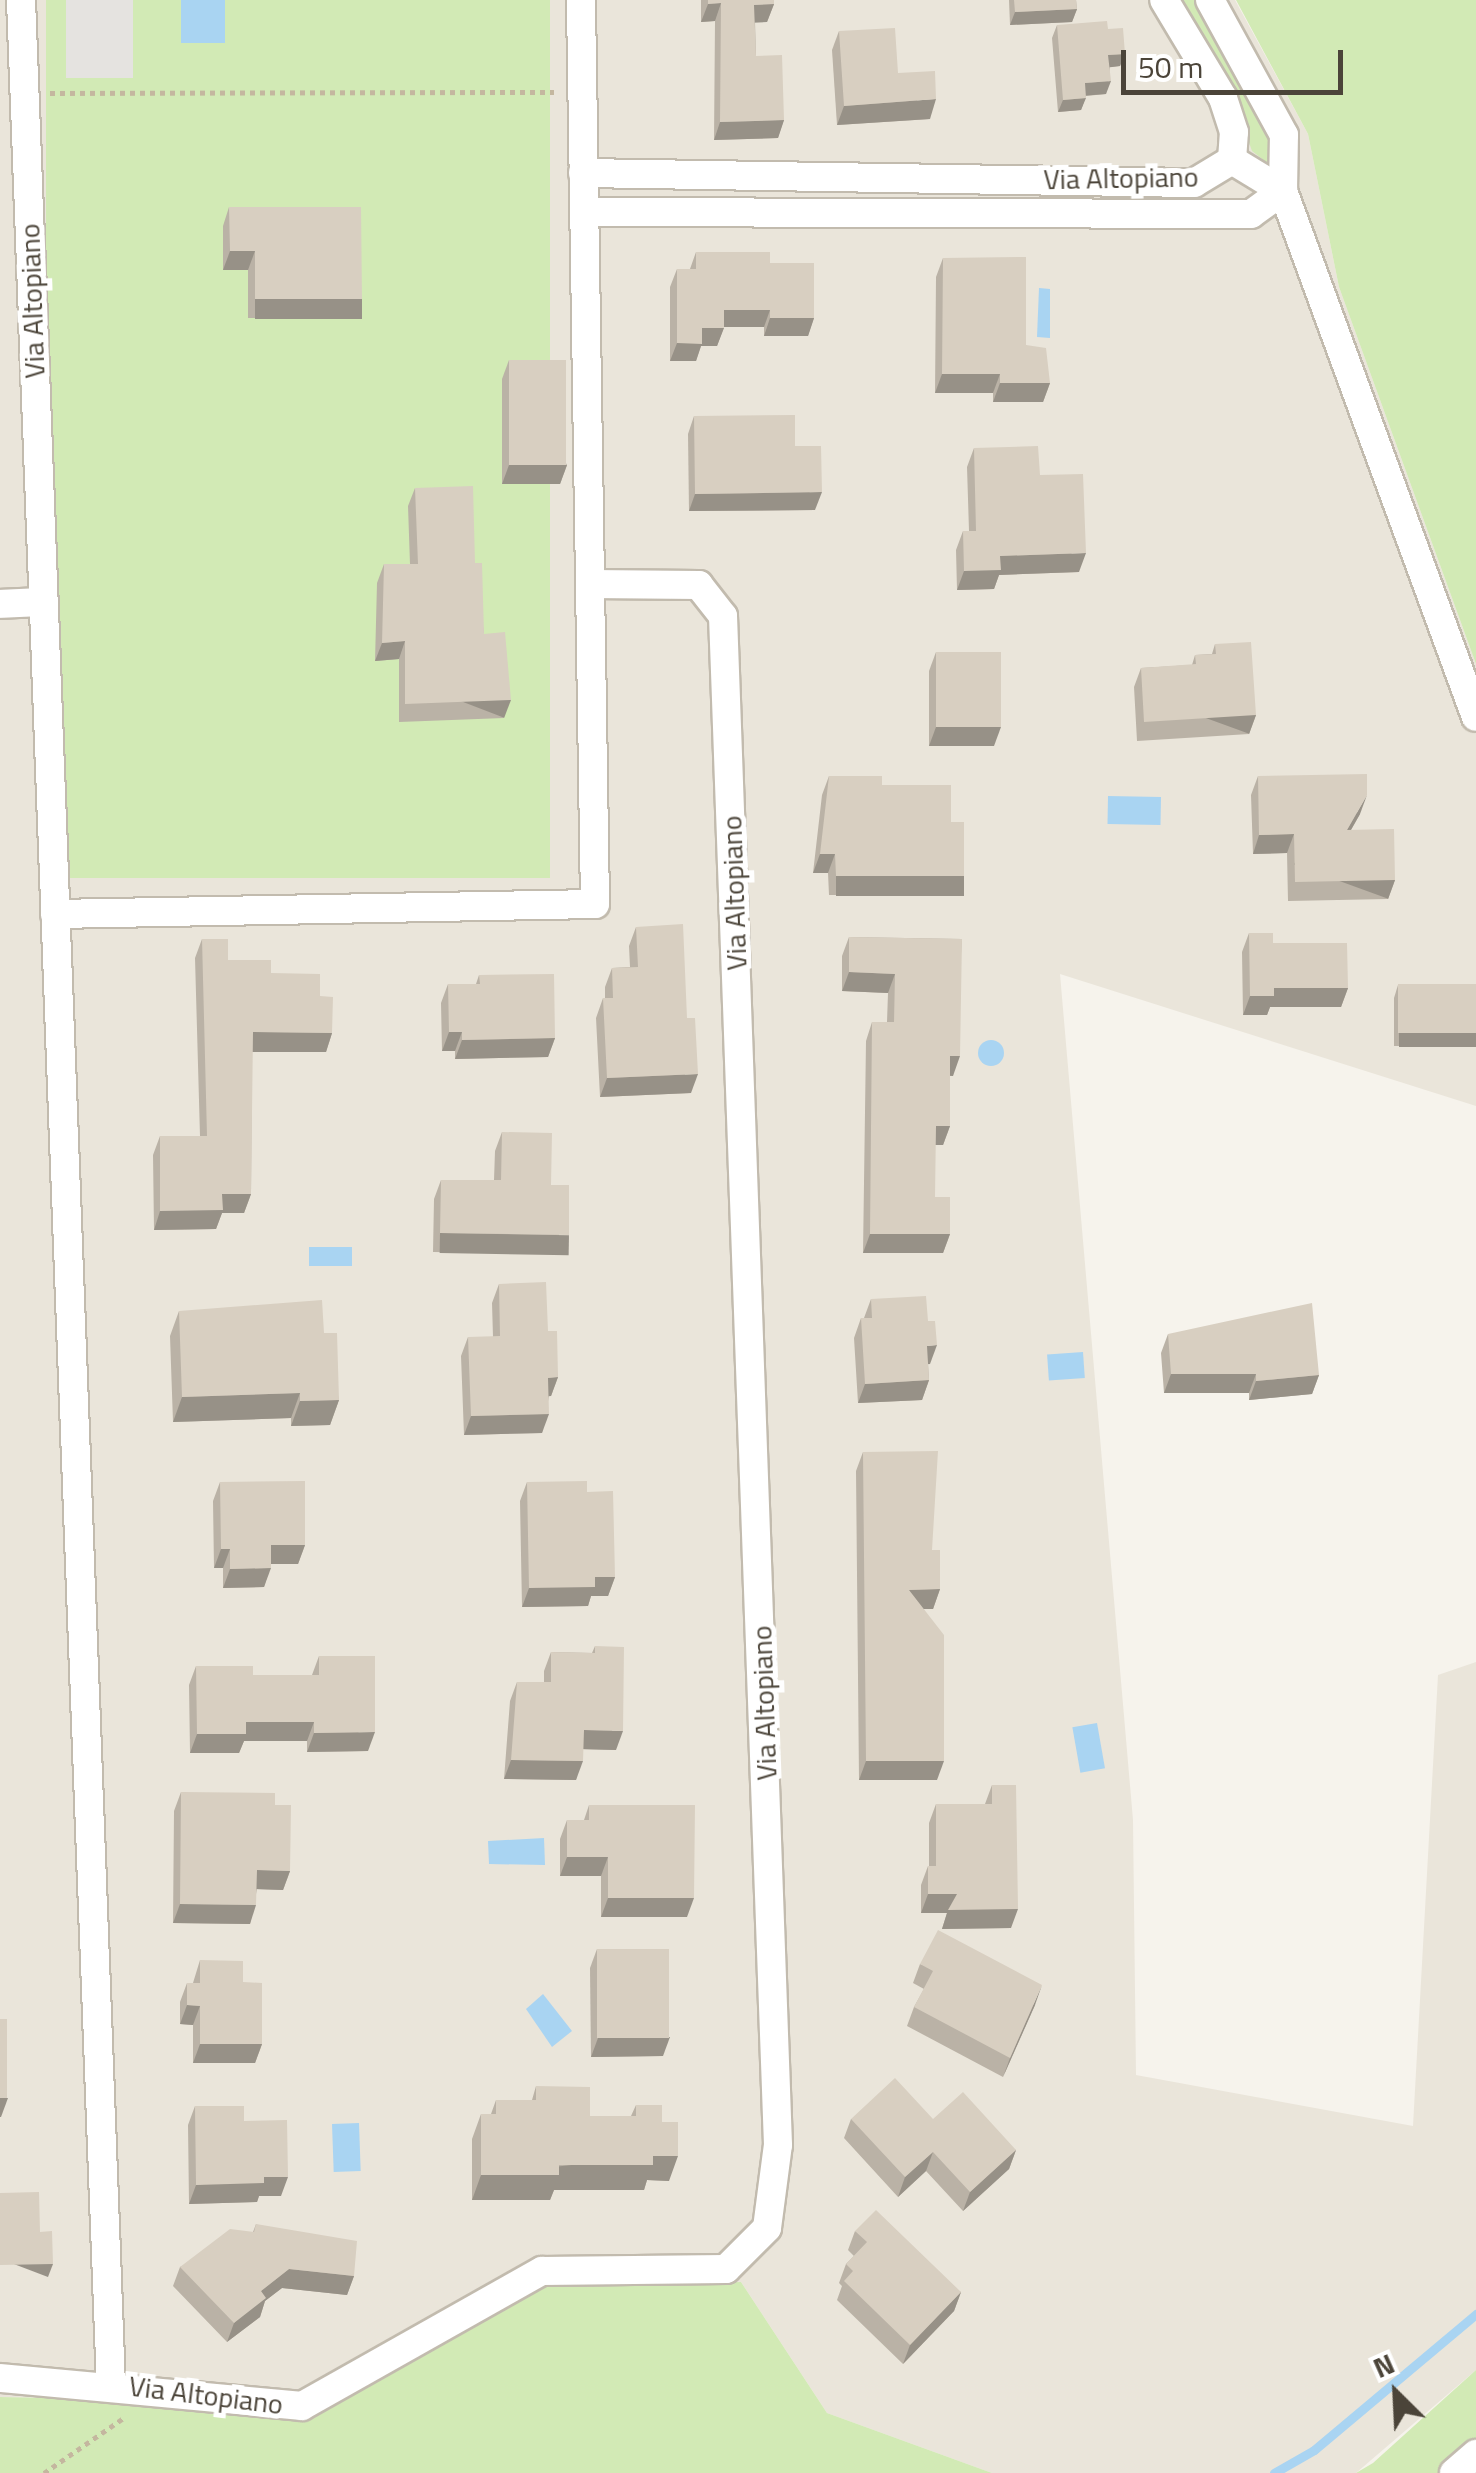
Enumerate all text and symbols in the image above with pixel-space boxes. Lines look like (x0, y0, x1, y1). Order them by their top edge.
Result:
scale bar (1126, 30, 1348, 92)
text: 50 m (1138, 44, 1203, 90)
street label: Via Altopiano (1043, 160, 1199, 196)
street label: Via Altopiano (13, 223, 51, 379)
street label: Via Altopiano (715, 815, 753, 971)
street label: Via Altopiano (745, 1625, 783, 1781)
text: N (1366, 2342, 1401, 2389)
north arrow (1346, 2343, 1446, 2443)
street label: Via Altopiano (127, 2369, 285, 2421)

